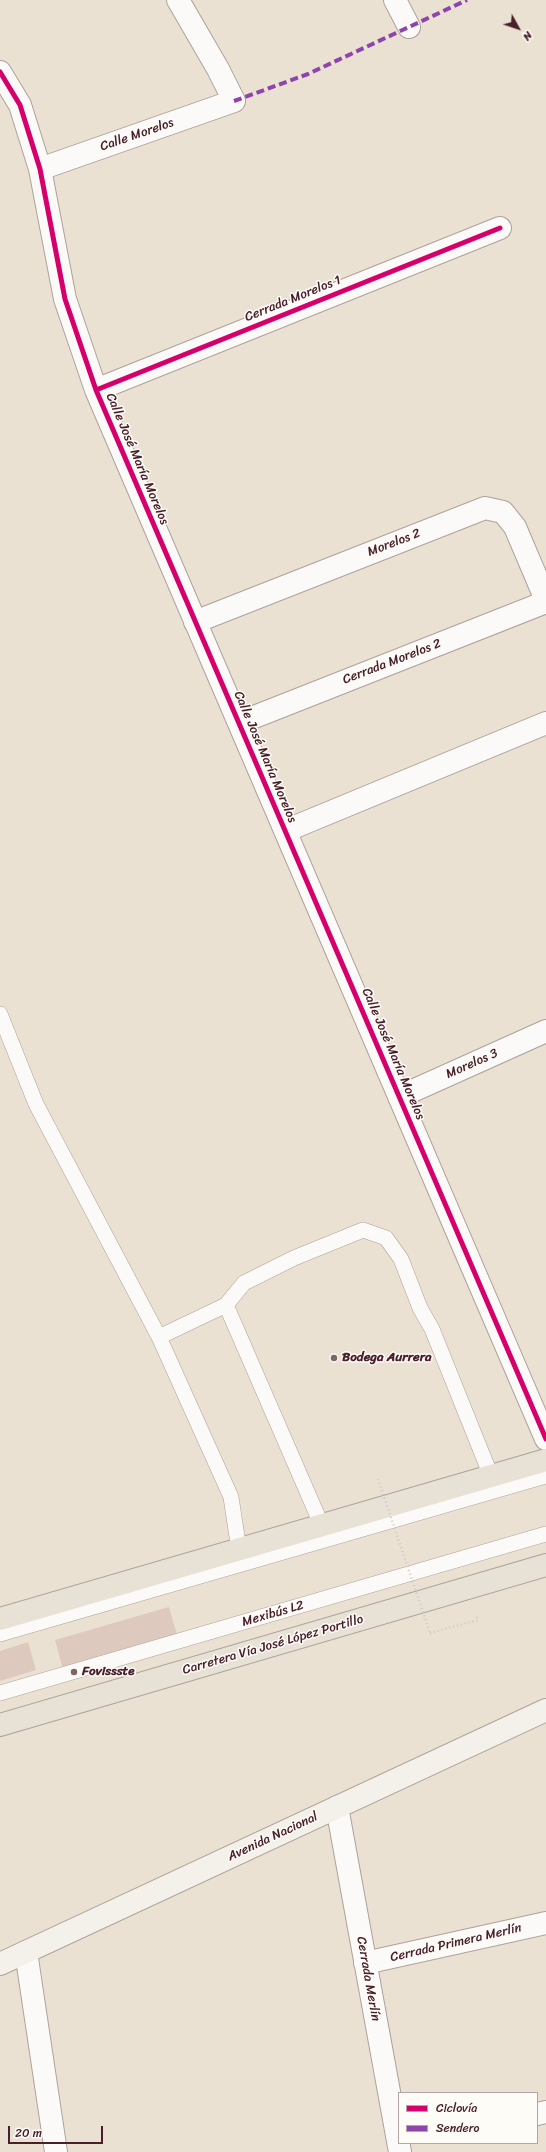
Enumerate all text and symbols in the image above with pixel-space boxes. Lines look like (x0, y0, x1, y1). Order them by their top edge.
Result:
north arrow (498, 8, 538, 48)
text: N (518, 27, 537, 45)
street label: Calle Morelos (98, 115, 176, 155)
street label: Cerrada Morelos 1 (243, 273, 343, 325)
street label: Calle José María Morelos (102, 391, 172, 527)
street label: Morelos 2 (365, 526, 423, 560)
street label: Cerrada Morelos 2 (341, 636, 443, 688)
street label: Calle José María Morelos (230, 689, 300, 825)
street label: Calle José María Morelos (358, 986, 428, 1122)
street label: Morelos 3 (444, 1046, 500, 1082)
place label: Bodega Aurrera (342, 1350, 432, 1366)
marker: Bodega Aurrera (329, 1353, 339, 1363)
street label: Mexibús L2 (240, 1598, 306, 1630)
street label: Carretera Vía José López Portillo (181, 1612, 365, 1678)
place label: Fovissste (82, 1664, 135, 1680)
marker: Fovissste (69, 1667, 79, 1677)
street label: Avenida Nacional (225, 1809, 321, 1865)
street label: Cerrada Primera Merlín (389, 1920, 523, 1966)
street label: Cerrada Merlín (353, 1935, 383, 2023)
legend (398, 2092, 538, 2144)
text: Ciclovía (436, 2097, 477, 2119)
text: Sendero (436, 2117, 480, 2139)
scale bar (10, 2118, 105, 2144)
text: 20 m (15, 2122, 42, 2144)

